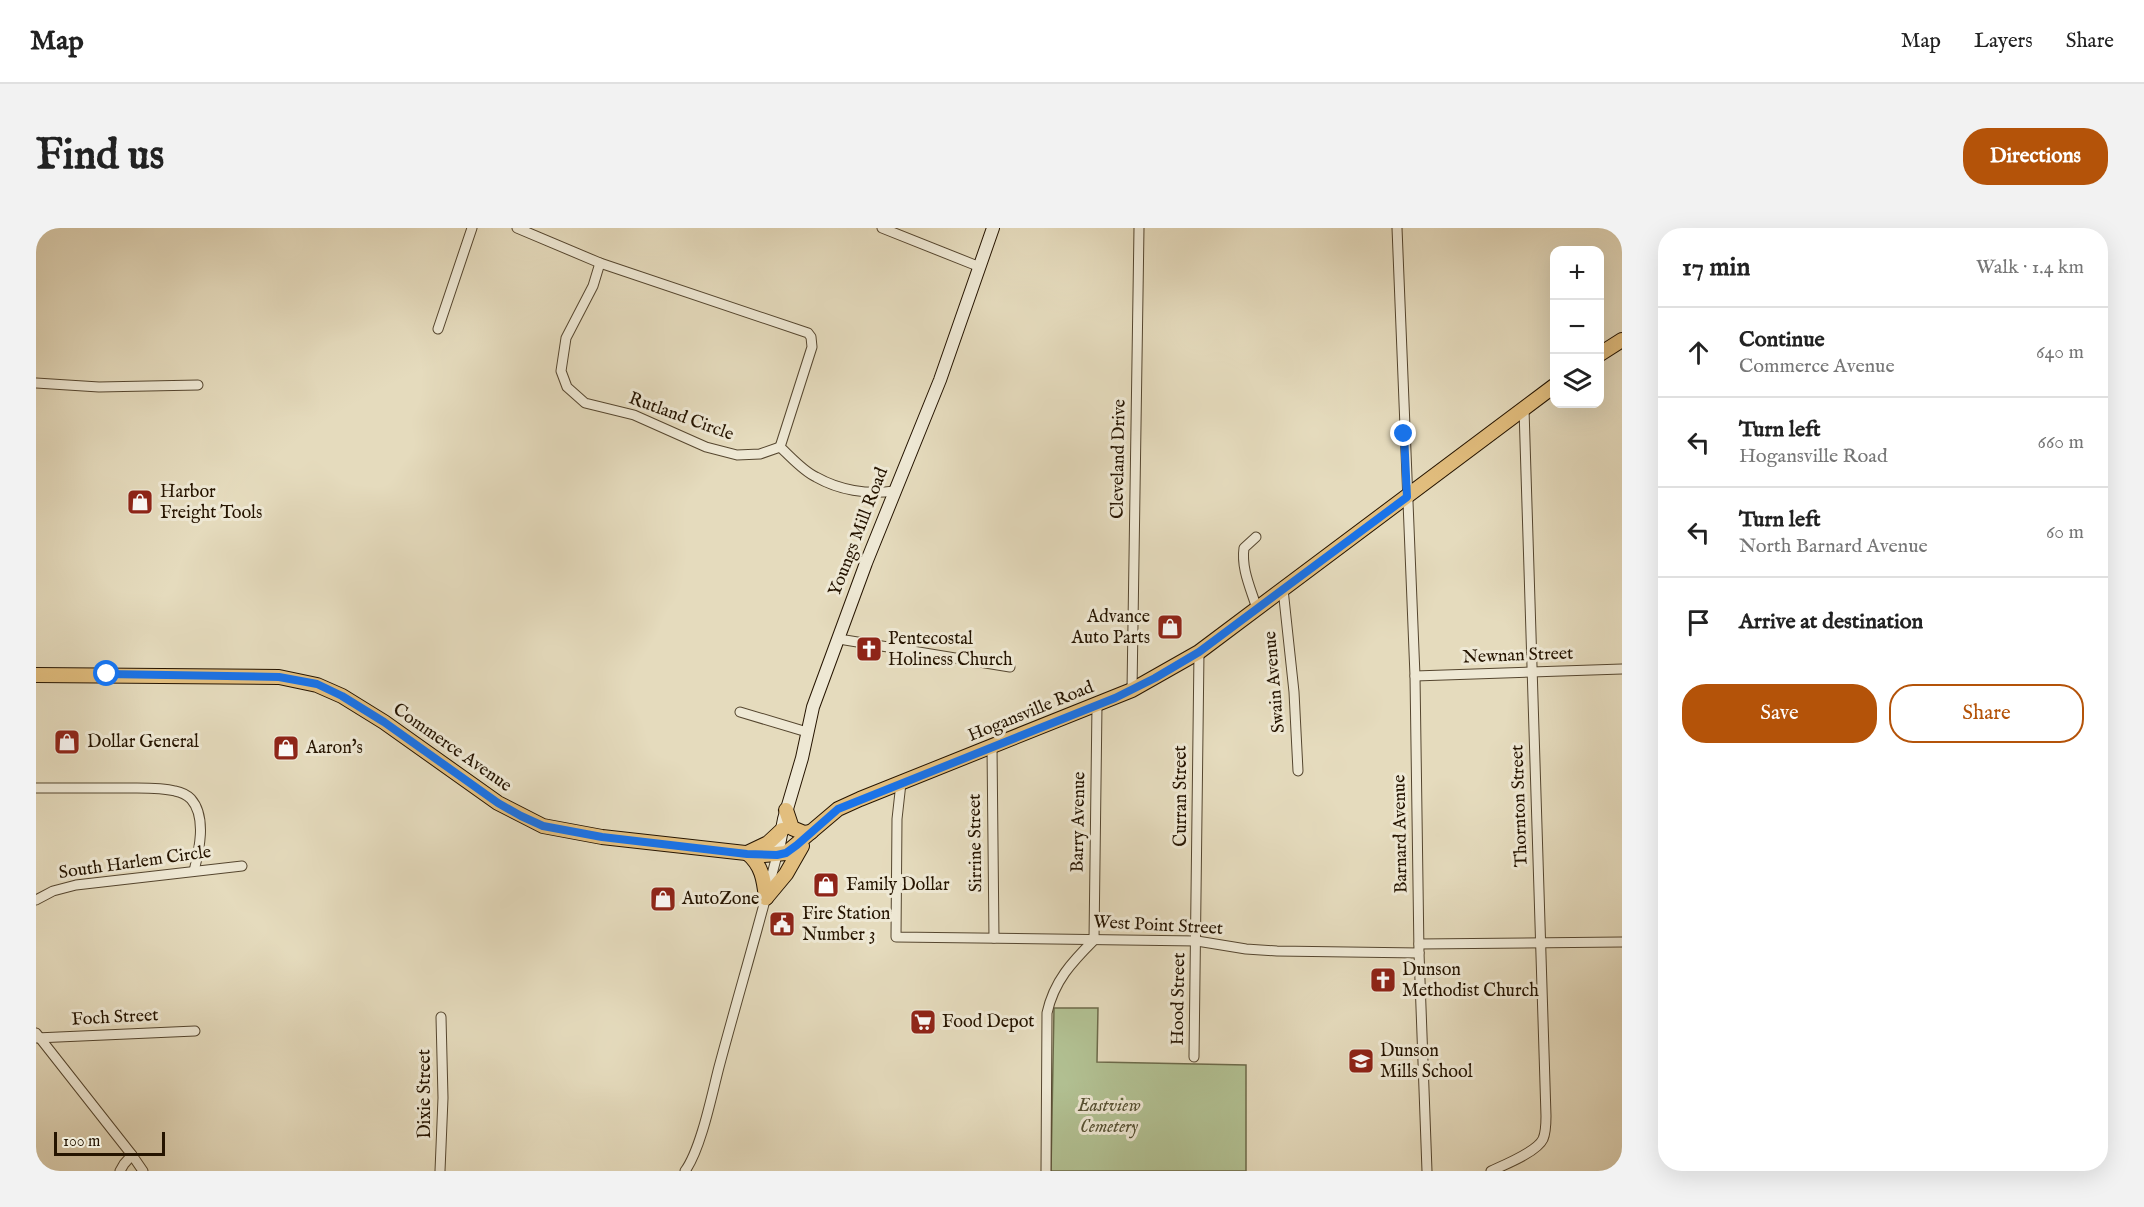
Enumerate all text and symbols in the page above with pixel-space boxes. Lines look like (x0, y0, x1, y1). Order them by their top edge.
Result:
text: Map (30, 24, 84, 59)
text: Map (1901, 28, 1941, 55)
text: Layers (1974, 28, 2033, 55)
text: Share (2066, 28, 2114, 55)
button: Directions (1963, 128, 2108, 185)
text: Find us (36, 130, 164, 183)
map controls (1550, 246, 1604, 408)
button: + (1550, 246, 1604, 300)
text: 17 min (1682, 251, 1750, 284)
text: Walk · 1.4 km (1976, 255, 2084, 280)
button: − (1550, 300, 1604, 354)
text: Continue (1739, 326, 1825, 354)
icon: ahead (1682, 336, 1715, 369)
text: 640 m (2036, 340, 2084, 365)
button: layers (1550, 354, 1604, 408)
text: Commerce Avenue (1739, 354, 1895, 379)
street label: Rutland Circle (625, 387, 737, 447)
street label: Cleveland Drive (1106, 399, 1132, 519)
text: Turn left (1739, 416, 1821, 444)
route end (1390, 420, 1416, 446)
icon: left (1682, 426, 1715, 459)
text: 660 m (2037, 430, 2084, 455)
text: Hogansville Road (1739, 444, 1888, 469)
street label: Youngs Mill Road (824, 464, 894, 600)
place label: Harbor Freight Tools (160, 481, 262, 525)
shop icon: Harbor Freight Tools (125, 487, 155, 517)
text: Turn left (1739, 506, 1821, 534)
icon: left (1682, 516, 1715, 549)
text: 60 m (2046, 520, 2084, 545)
text: North Barnard Avenue (1739, 534, 1928, 559)
place label: Advance Auto Parts (1071, 606, 1150, 650)
icon: arrive (1682, 606, 1715, 639)
text: Arrive at destination (1739, 608, 1923, 636)
shop icon: Advance Auto Parts (1155, 612, 1185, 642)
place label: Pentecostal Holiness Church (888, 628, 1013, 672)
street label: Swain Avenue (1259, 630, 1291, 734)
church icon: Pentecostal Holiness Church (854, 634, 884, 664)
street label: Newnan Street (1462, 643, 1574, 669)
route start (93, 660, 119, 686)
street label: Hogansville Road (965, 676, 1098, 748)
button: Save (1682, 684, 1877, 743)
button: Share (1889, 684, 2084, 743)
street label: Commerce Avenue (388, 698, 516, 798)
shop icon: Dollar General (52, 727, 82, 757)
place label: Dollar General (87, 731, 199, 754)
shop icon: Aaron's (271, 733, 301, 763)
place label: Aaron's (305, 737, 363, 760)
street label: Thornton Street (1506, 744, 1534, 868)
street label: Curran Street (1170, 745, 1193, 847)
street label: Barry Avenue (1067, 771, 1091, 873)
street label: Barnard Avenue (1388, 774, 1414, 894)
street label: Sirrine Street (964, 794, 988, 892)
street label: South Harlem Circle (57, 841, 213, 885)
shop icon: Family Dollar (811, 870, 841, 900)
place label: Family Dollar (846, 874, 950, 897)
shop icon: AutoZone (648, 884, 678, 914)
place label: AutoZone (681, 888, 759, 911)
place label: Fire Station Number 3 (802, 903, 891, 947)
public building icon: Fire Station Number 3 (767, 909, 797, 939)
street label: West Point Street (1093, 911, 1223, 941)
street label: Hood Street (1167, 952, 1191, 1046)
place label: Dunson Methodist Church (1402, 959, 1539, 1003)
church icon: Dunson Methodist Church (1368, 965, 1398, 995)
street label: Foch Street (71, 1004, 159, 1032)
supermarket icon: Food Depot (908, 1007, 938, 1037)
place label: Food Depot (942, 1011, 1035, 1034)
place label: Dunson Mills School (1380, 1040, 1473, 1084)
school or university icon: Dunson Mills School (1346, 1046, 1376, 1076)
street label: Dixie Street (414, 1049, 437, 1139)
park label: Eastview Cemetery (1077, 1095, 1141, 1139)
scale bar (54, 1129, 165, 1156)
text: 100 m (63, 1132, 100, 1152)

